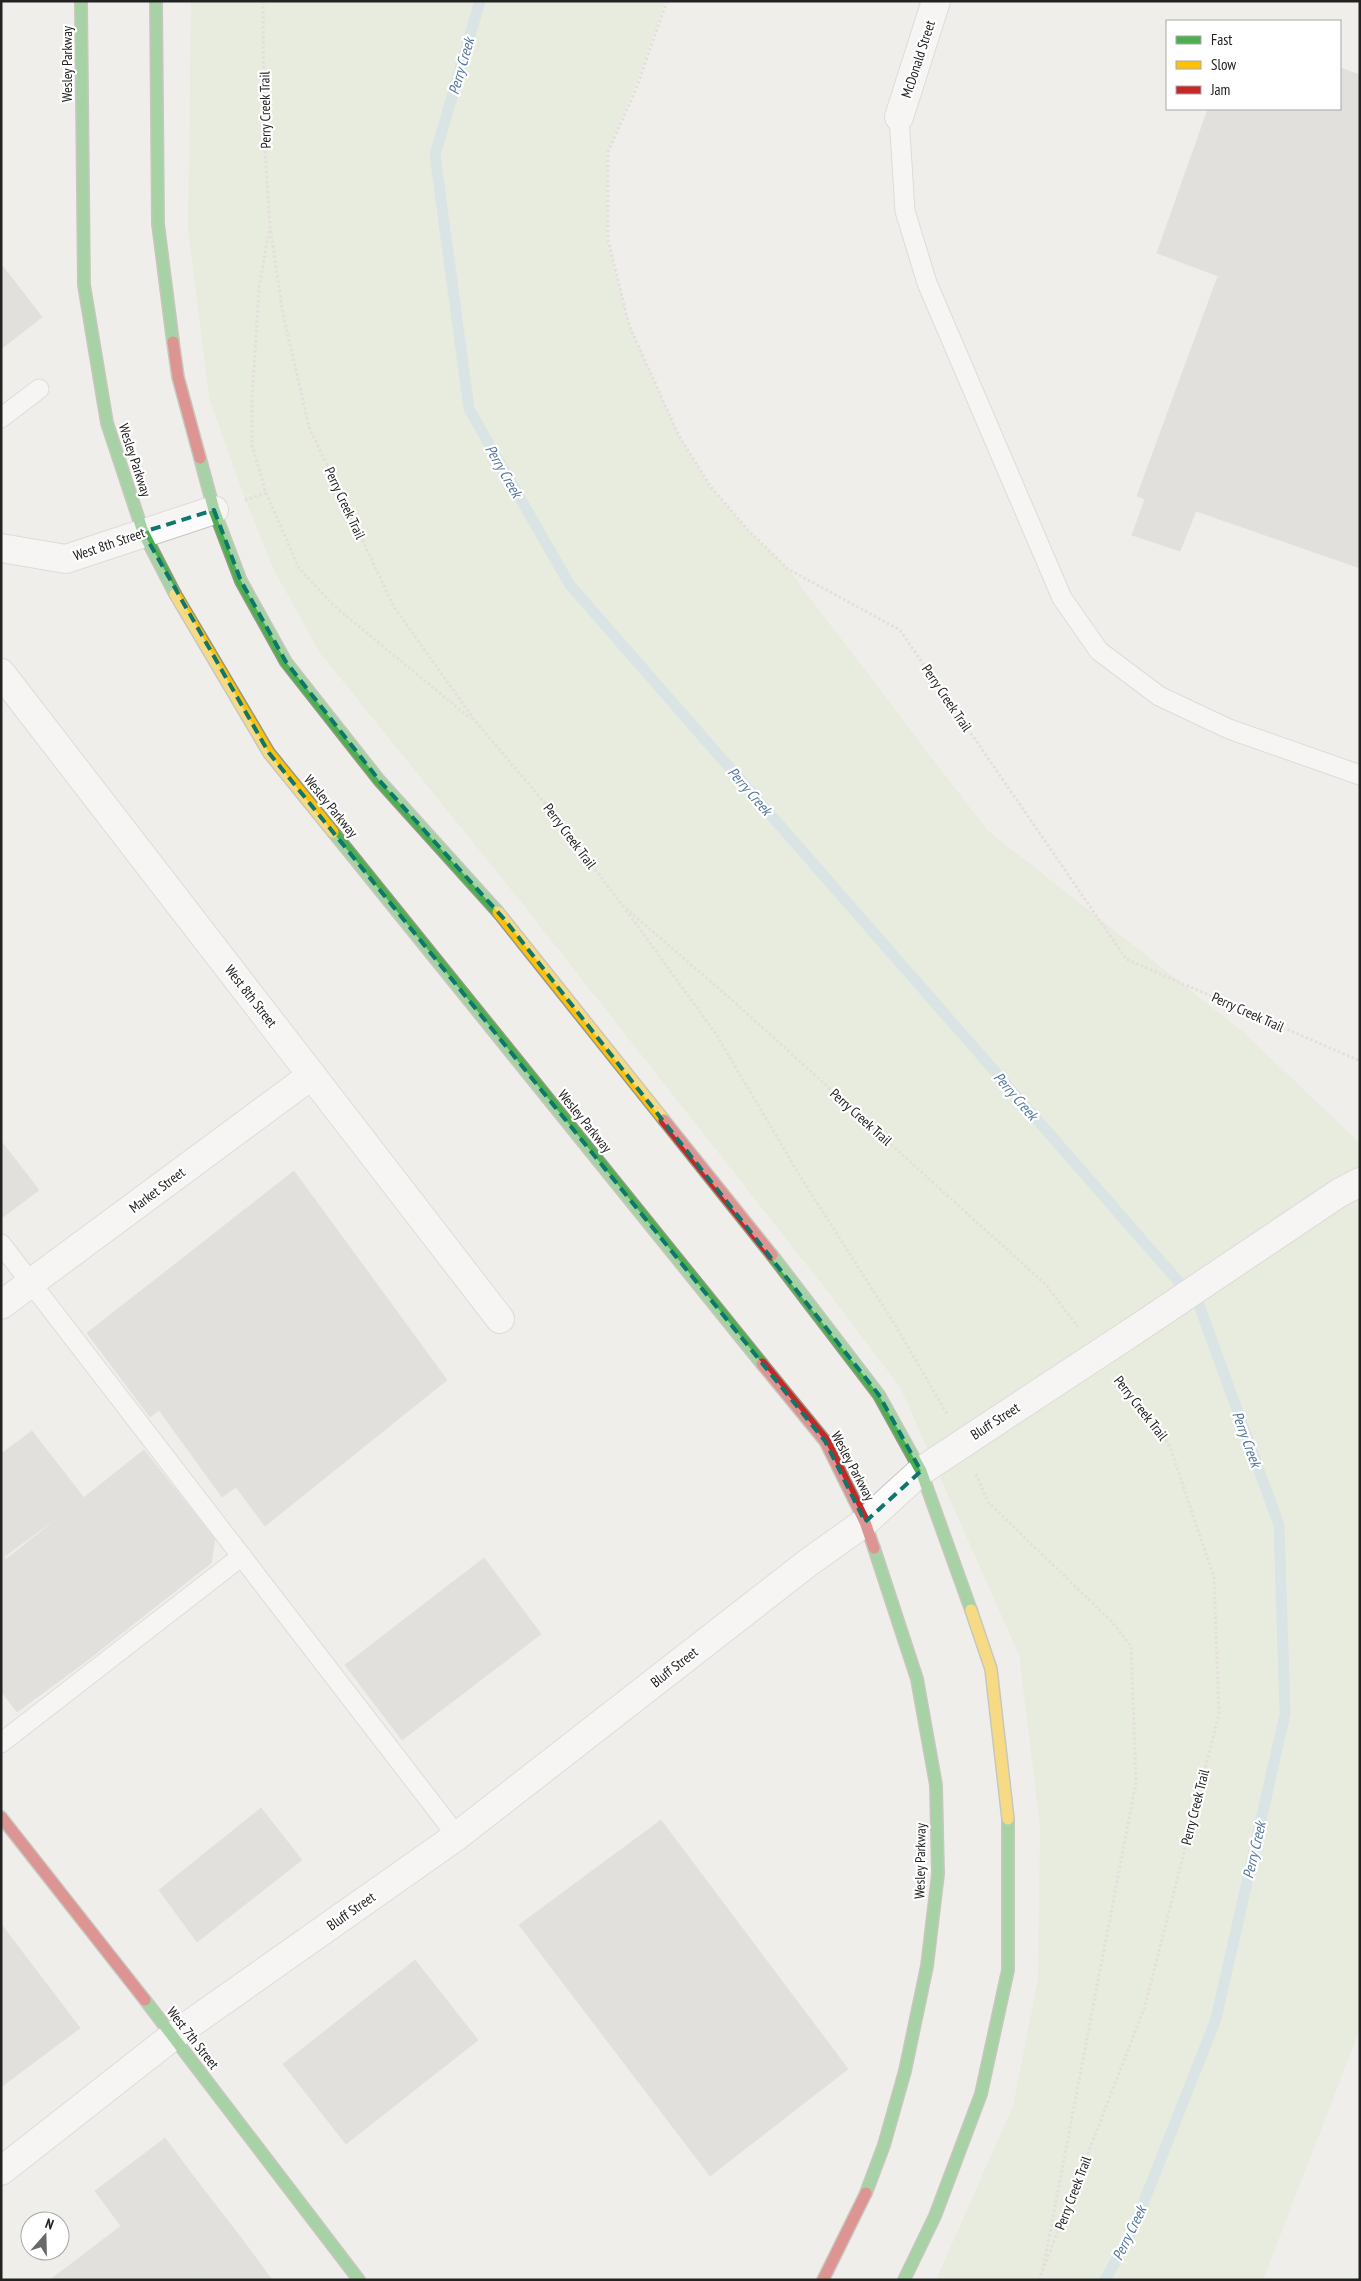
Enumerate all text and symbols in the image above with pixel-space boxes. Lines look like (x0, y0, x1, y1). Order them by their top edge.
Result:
street label: McDonald Street (897, 18, 939, 100)
legend (1166, 20, 1341, 110)
street label: Wesley Parkway (58, 25, 76, 102)
text: Fast (1211, 30, 1232, 49)
water label: Perry Creek (444, 33, 479, 97)
text: Slow (1211, 55, 1236, 74)
street label: Perry Creek Trail (255, 71, 275, 149)
text: Jam (1210, 80, 1230, 99)
street label: Wesley Parkway (115, 421, 156, 500)
water label: Perry Creek (481, 441, 528, 503)
street label: Perry Creek Trail (321, 464, 370, 542)
street label: West 8th Street (71, 523, 147, 565)
street label: Perry Creek Trail (918, 661, 976, 736)
water label: Perry Creek (724, 763, 778, 821)
street label: Wesley Parkway (300, 771, 362, 842)
street label: Perry Creek Trail (540, 800, 601, 873)
street label: West 8th Street (221, 961, 281, 1031)
street label: Perry Creek Trail (1209, 988, 1288, 1036)
water label: Perry Creek (990, 1068, 1044, 1126)
street label: Perry Creek Trail (826, 1084, 896, 1150)
street label: Wesley Parkway (554, 1086, 616, 1157)
street label: Market Street (126, 1163, 189, 1217)
street label: Perry Creek Trail (1110, 1372, 1172, 1445)
street label: Bluff Street (967, 1398, 1023, 1444)
water label: Perry Creek (1228, 1408, 1267, 1472)
street label: Wesley Parkway (827, 1428, 879, 1504)
street label: Bluff Street (647, 1643, 701, 1691)
street label: Perry Creek Trail (1177, 1767, 1213, 1847)
water label: Perry Creek (1238, 1817, 1270, 1880)
street label: Wesley Parkway (910, 1822, 930, 1899)
street label: Bluff Street (323, 1888, 379, 1934)
street label: West 7th Street (163, 2003, 223, 2073)
street label: Perry Creek Trail (1051, 2153, 1095, 2232)
water label: Perry Creek (1108, 2201, 1151, 2263)
north arrow (20, 2211, 70, 2261)
text: N (43, 2214, 56, 2234)

